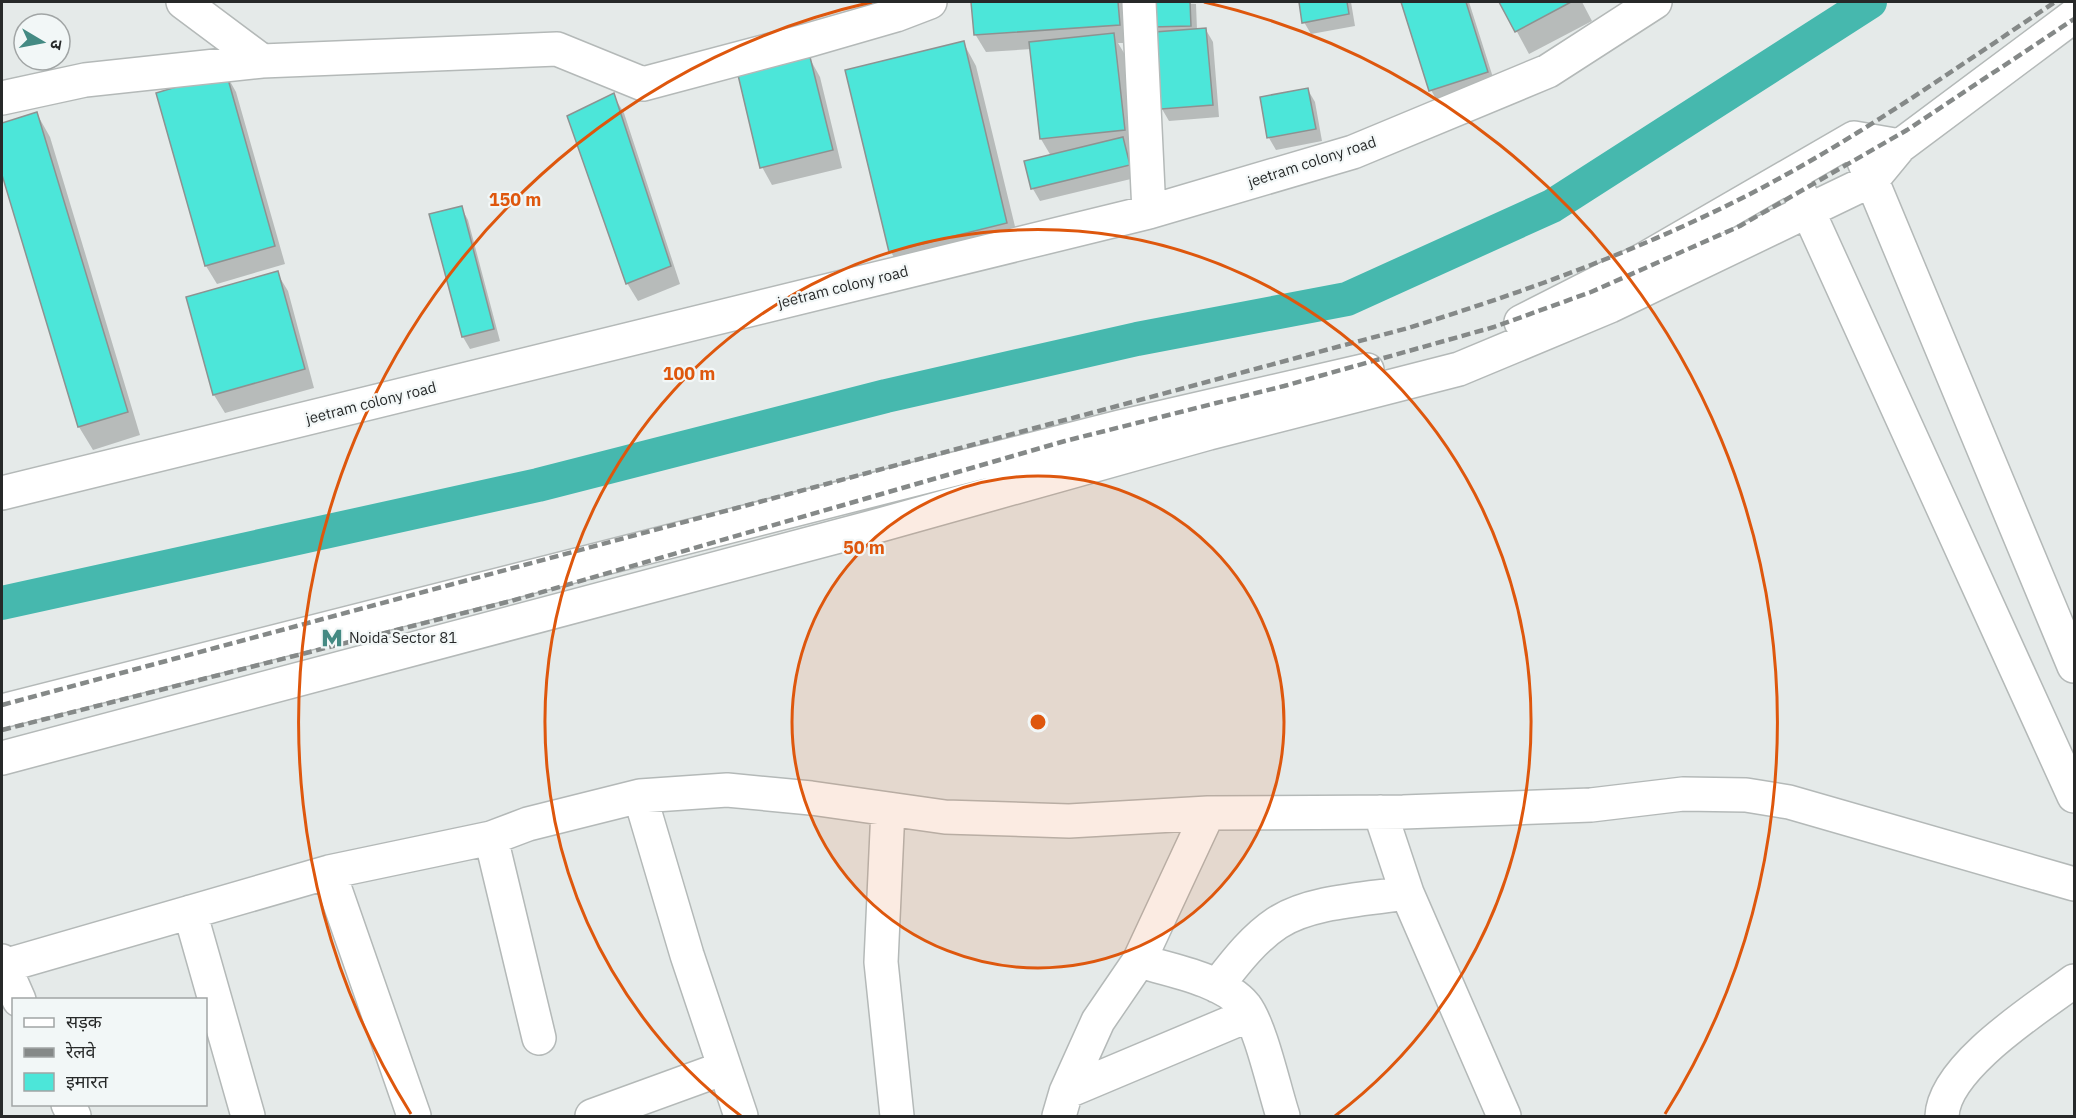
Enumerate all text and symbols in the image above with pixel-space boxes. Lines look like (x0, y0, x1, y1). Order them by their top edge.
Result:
north arrow (12, 12, 72, 72)
text: उ (46, 38, 67, 52)
street label: jeetram colony road (1245, 132, 1378, 191)
text: 150 m (489, 188, 541, 211)
street label: jeetram colony road (776, 261, 910, 312)
text: 100 m (663, 362, 715, 385)
street label: jeetram colony road (304, 377, 438, 428)
text: 50 m (843, 536, 885, 559)
metro station icon: Noida Sector 81 (320, 626, 344, 650)
place label: Noida Sector 81 (349, 628, 457, 647)
centre of rings (1028, 712, 1048, 732)
legend (12, 998, 207, 1106)
text: सड़क (66, 1010, 103, 1033)
text: रेलवे (65, 1040, 97, 1063)
text: इमारत (66, 1070, 109, 1093)

